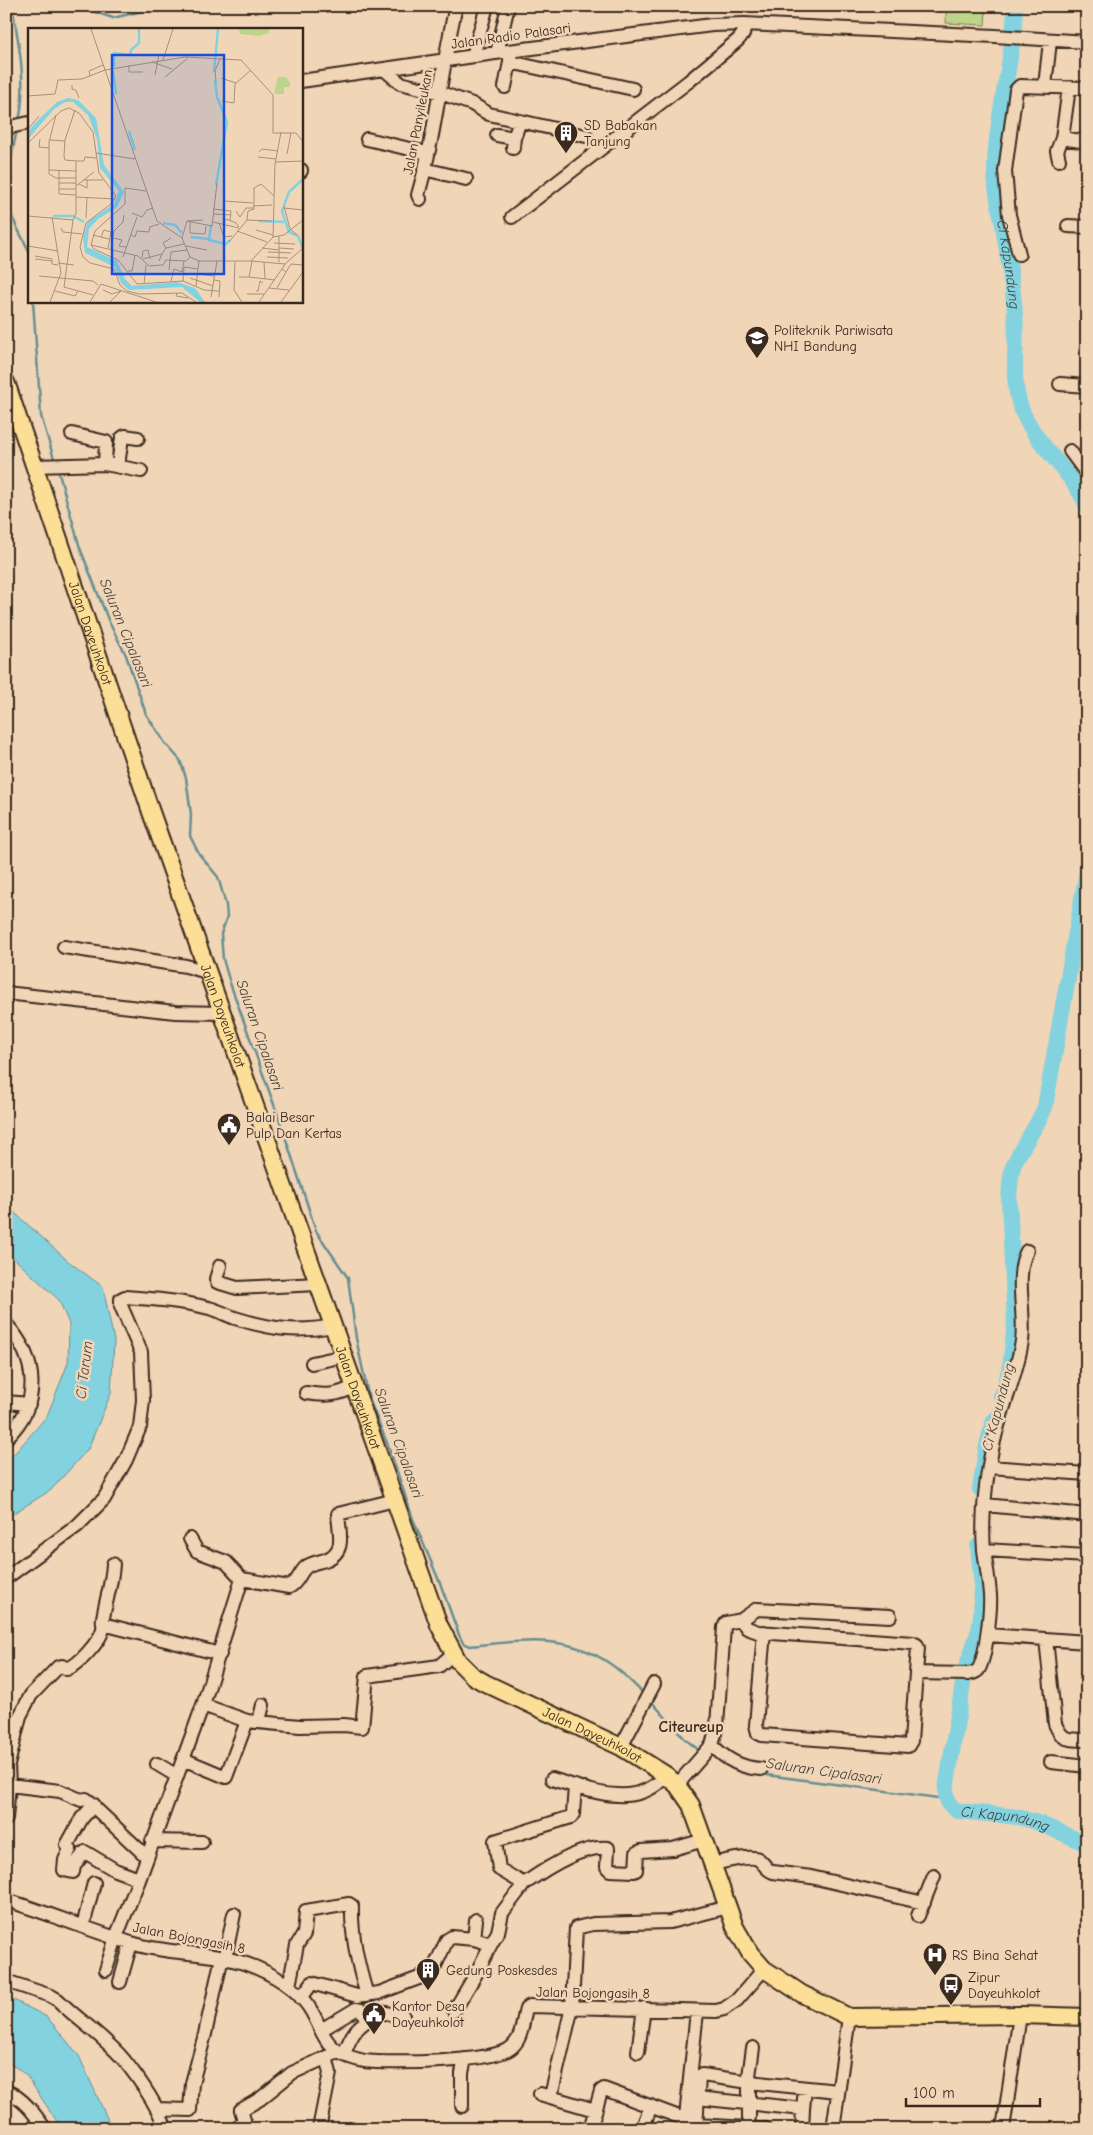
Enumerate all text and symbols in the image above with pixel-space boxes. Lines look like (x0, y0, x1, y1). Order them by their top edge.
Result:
street label: Jalan Radio Palasari (450, 19, 572, 53)
inset map (28, 28, 302, 302)
street label: Jalan Panyileukan (399, 68, 437, 176)
place label: SD Babakan Tanjung (584, 117, 657, 150)
building icon: SD Babakan Tanjung (553, 120, 579, 154)
water label: Ci Kapundung (993, 219, 1024, 310)
place label: Politeknik Pariwisata NHI Bandung (774, 322, 893, 355)
school or university icon: Politeknik Pariwisata NHI Bandung (744, 325, 770, 359)
water label: Saluran Cipalasari (96, 576, 156, 691)
street label: Jalan Dayeuhkolot (65, 579, 116, 688)
street label: Jalan Dayeuhkolot (197, 962, 250, 1071)
water label: Saluran Cipalasari (233, 977, 288, 1093)
place label: Balai Besar Pulp Dan Kertas (246, 1109, 342, 1142)
public building icon: Balai Besar Pulp Dan Kertas (216, 1112, 242, 1146)
water label: Ci Tarum (72, 1340, 96, 1400)
street label: Jalan Dayeuhkolot (332, 1344, 385, 1452)
water label: Ci Kapundung (978, 1361, 1018, 1453)
water label: Saluran Cipalasari (371, 1385, 428, 1501)
street label: Jalan Dayeuhkolot (540, 1703, 646, 1767)
district label: Citeureup (659, 1718, 723, 1736)
water label: Saluran Cipalasari (765, 1754, 883, 1788)
water label: Ci Kapundung (960, 1802, 1053, 1836)
street label: Jalan Bojongasih 8 (132, 1919, 246, 1957)
hospital icon: RS Bina Sehat (922, 1942, 948, 1976)
place label: RS Bina Sehat (952, 1947, 1039, 1964)
building icon: Gedung Poskesdes (415, 1957, 441, 1991)
place label: Gedung Poskesdes (446, 1962, 558, 1979)
place label: Zipur Dayeuhkolot (968, 1969, 1041, 2002)
bus stop icon: Zipur Dayeuhkolot (938, 1972, 964, 2006)
street label: Jalan Bojongasih 8 (536, 1984, 650, 2002)
place label: Kantor Desa Dayeuhkolot (392, 1998, 465, 2031)
public building icon: Kantor Desa Dayeuhkolot (361, 2001, 387, 2035)
scale bar (906, 2075, 1039, 2107)
text: 100 m (913, 2084, 955, 2102)

